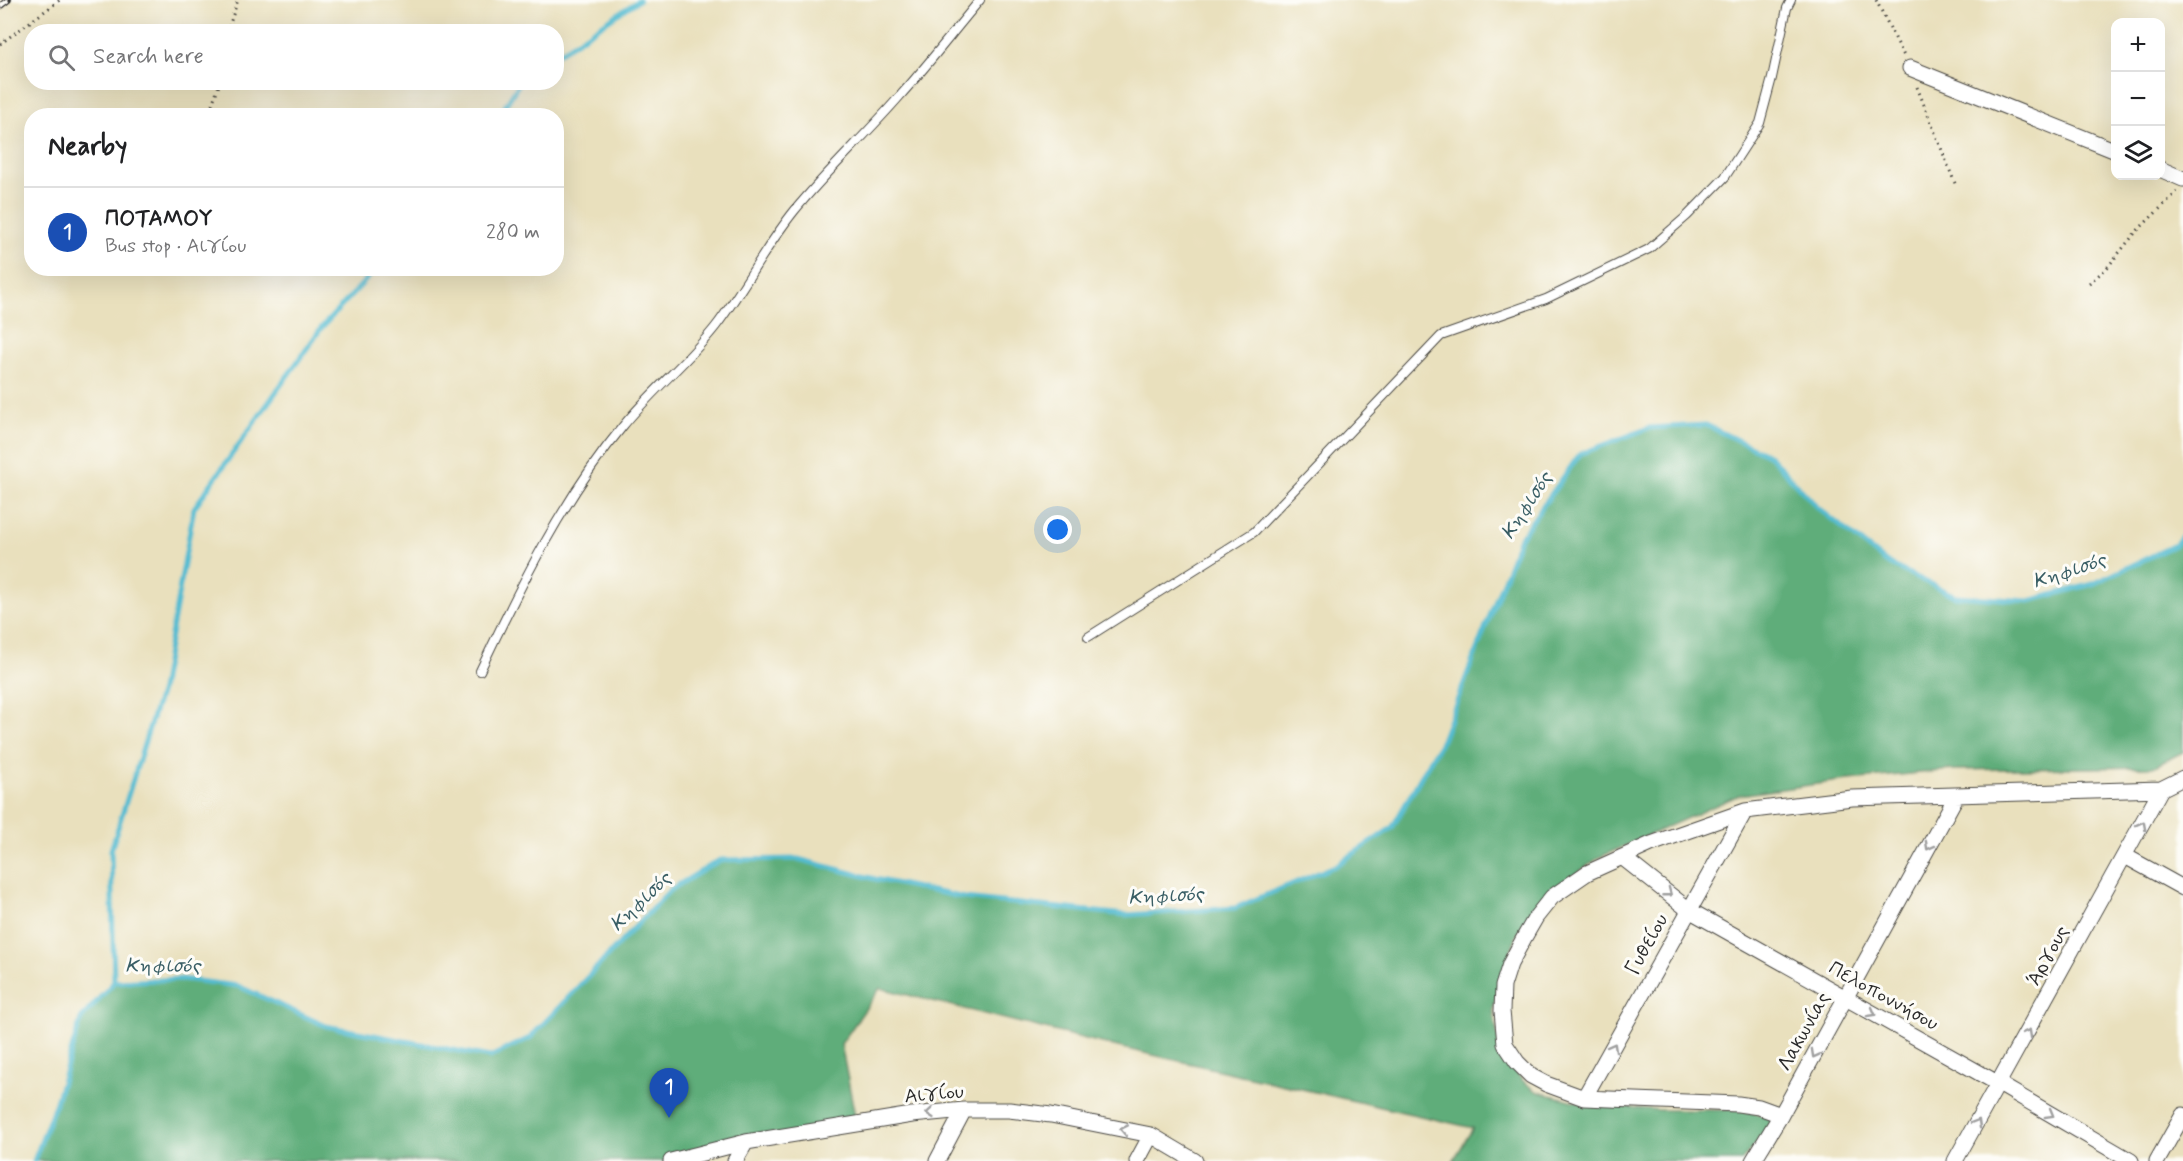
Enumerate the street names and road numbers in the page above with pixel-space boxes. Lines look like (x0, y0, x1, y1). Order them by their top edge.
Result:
street label: Γυθείου (1619, 909, 1675, 980)
street label: Άργους (2021, 921, 2076, 991)
street label: Πελοποννήσου (1823, 955, 1943, 1038)
street label: Λακωνίας (1772, 987, 1837, 1076)
street label: Αιγίου (903, 1078, 965, 1111)

